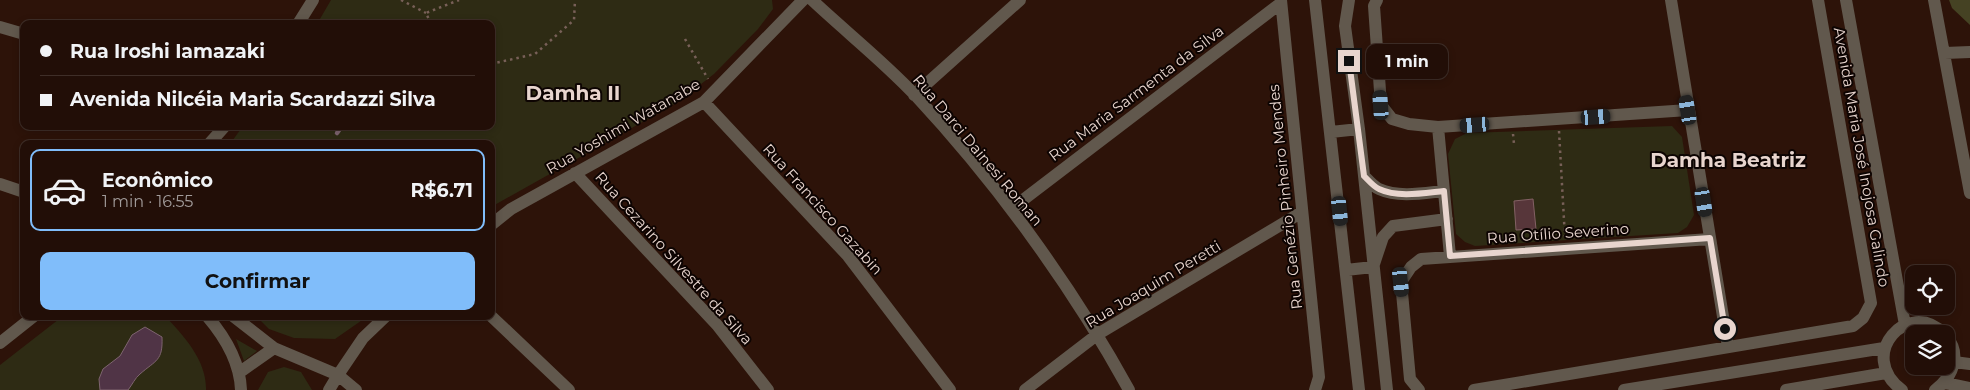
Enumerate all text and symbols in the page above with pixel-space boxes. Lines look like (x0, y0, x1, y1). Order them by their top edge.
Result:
street label: Rua Maria Sarmenta da Silva (1045, 21, 1227, 165)
street label: Avenida Maria José Inojosa Galindo (1830, 26, 1894, 288)
text: Rua Iroshi Iamazaki (70, 40, 265, 63)
callout: 1 min (1366, 44, 1449, 78)
route end (1338, 50, 1360, 72)
text: 1 min (1385, 52, 1429, 71)
street label: Rua Darci Dainesi Roman (909, 70, 1047, 230)
street label: Rua Yoshimi Watanabe (543, 74, 703, 178)
district label: Damha II (526, 81, 620, 105)
street label: Rua Genézio Pinheiro Mendes (1264, 84, 1306, 310)
text: Avenida Nilcéia Maria Scardazzi Silva (70, 88, 436, 111)
car (1372, 90, 1389, 120)
car (1678, 94, 1697, 126)
car (1580, 108, 1611, 126)
car (1459, 116, 1490, 134)
street label: Rua Francisco Gazabin (759, 139, 887, 279)
district label: Damha Beatriz (1650, 148, 1806, 172)
icon: car (42, 168, 87, 213)
street label: Rua Cezarino Silvestre da Silva (591, 168, 757, 348)
text: Econômico (102, 169, 213, 192)
text: R$6.71 (411, 179, 473, 202)
car (1694, 186, 1713, 218)
text: 1 min · 16:55 (102, 192, 193, 211)
car (1330, 195, 1349, 227)
street label: Rua Otílio Severino (1486, 219, 1630, 247)
street label: Rua Joaquim Peretti (1082, 236, 1224, 332)
button: Confirmar (40, 252, 475, 310)
map controls (1905, 265, 1955, 375)
button: locate (1905, 265, 1955, 315)
car (1391, 266, 1410, 298)
route start (1714, 318, 1736, 340)
button: layers (1905, 325, 1955, 375)

